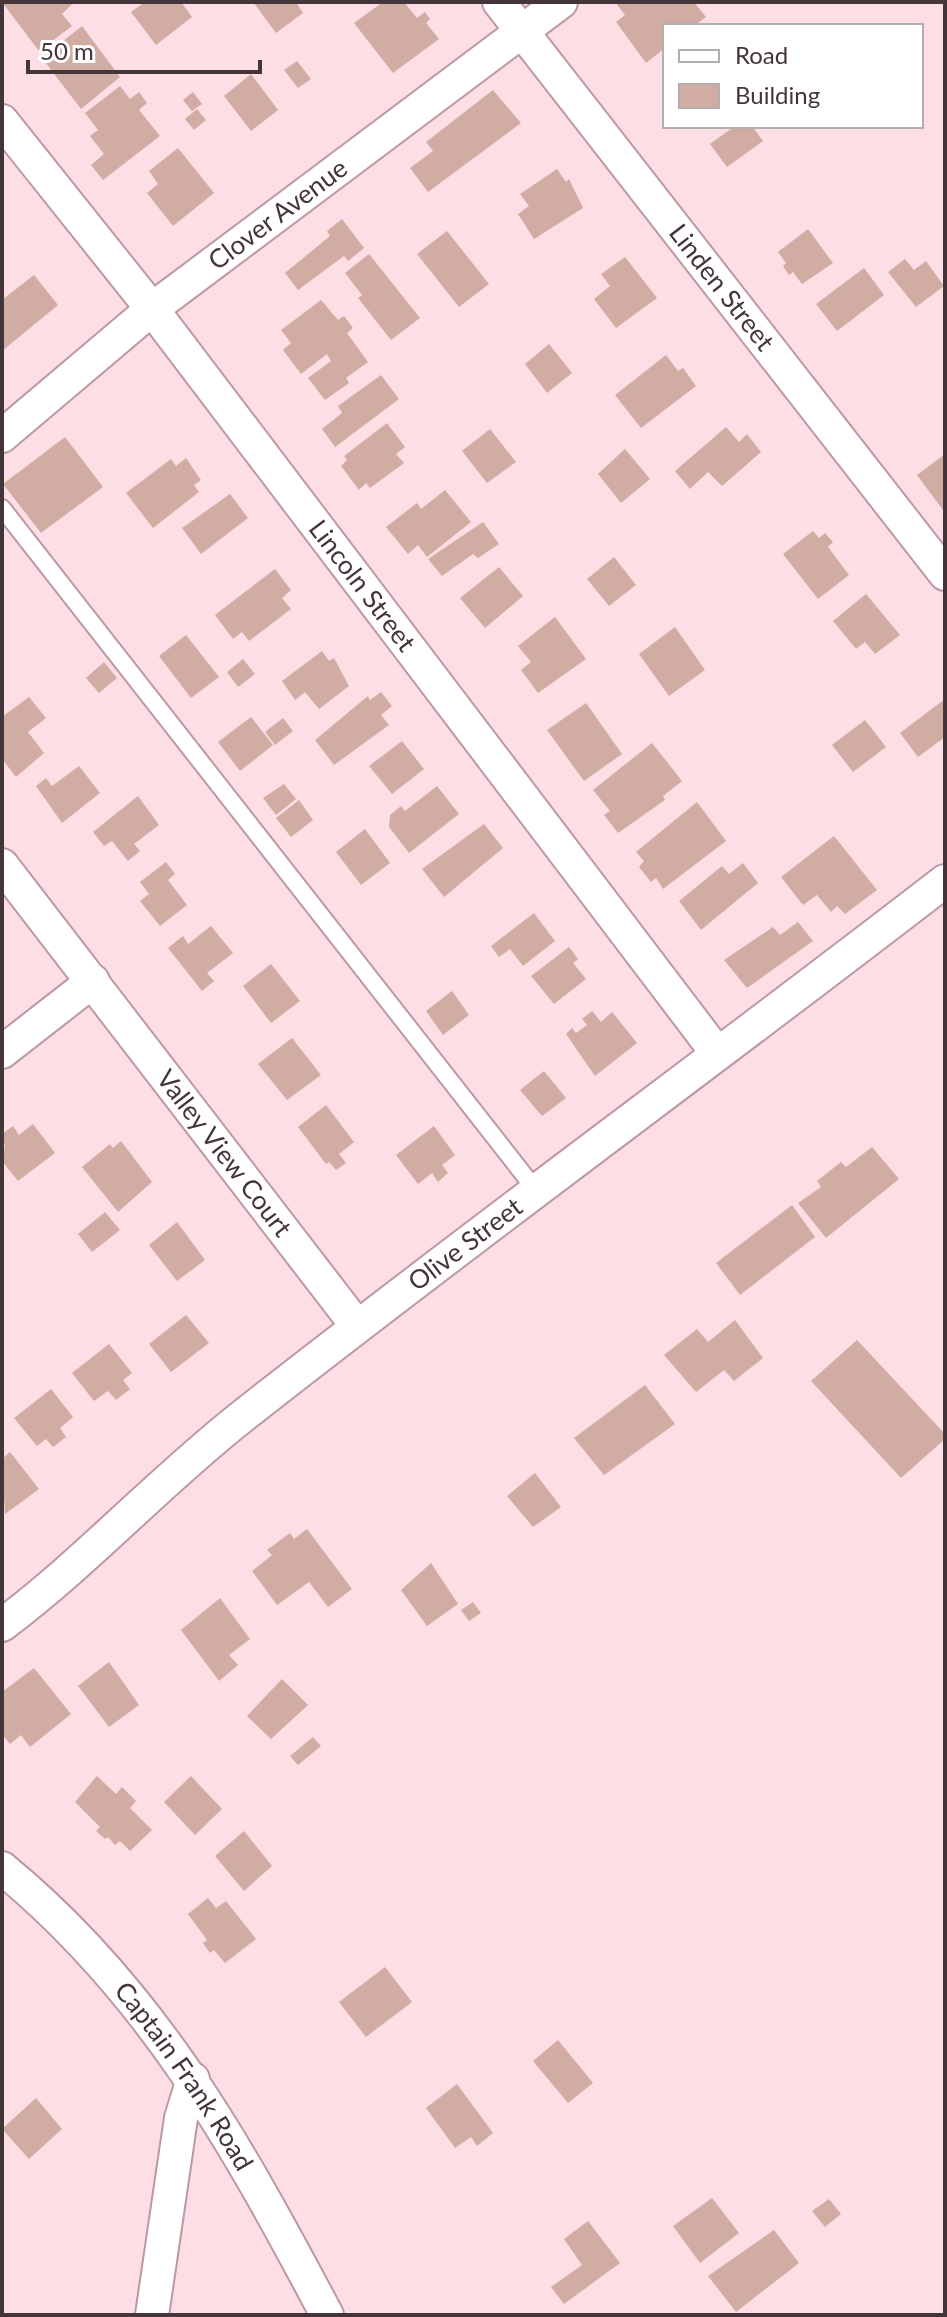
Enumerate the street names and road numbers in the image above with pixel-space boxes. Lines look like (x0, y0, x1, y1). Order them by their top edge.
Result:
street label: Clover Avenue (202, 151, 353, 276)
street label: Linden Street (663, 217, 782, 357)
street label: Lincoln Street (303, 513, 424, 658)
street label: Valley View Court (151, 1063, 300, 1243)
street label: Olive Street (401, 1190, 529, 1297)
street label: Captain Frank Road (109, 1975, 261, 2176)

